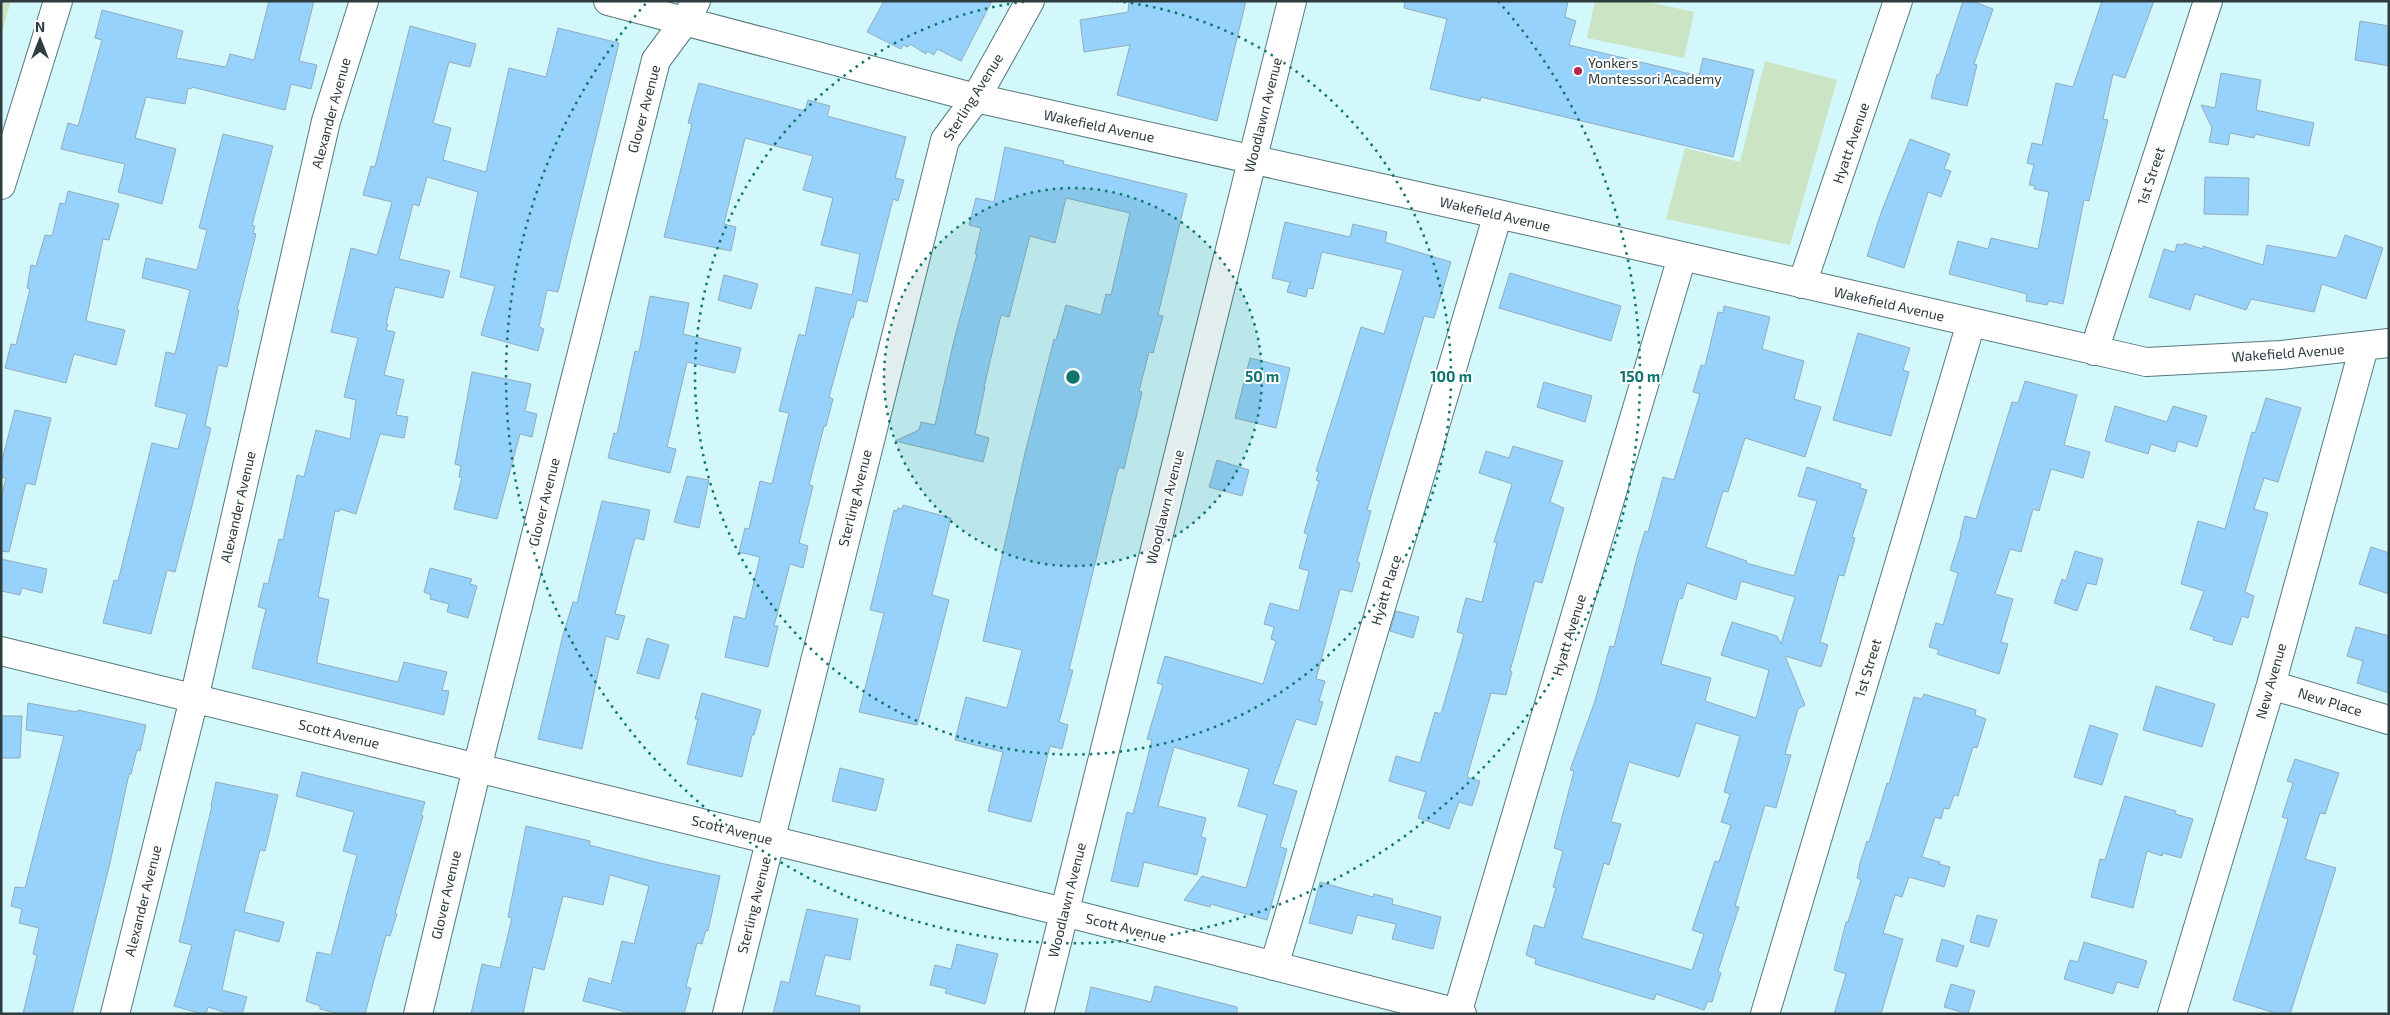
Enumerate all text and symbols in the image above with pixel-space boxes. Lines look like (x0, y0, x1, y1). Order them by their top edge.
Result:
north arrow (15, 15, 65, 65)
text: N (35, 18, 45, 35)
street label: Sterling Avenue (939, 50, 1006, 143)
place label: Yonkers Montessori Academy (1588, 54, 1722, 87)
street label: Woodlawn Avenue (1240, 55, 1285, 174)
street label: Alexander Avenue (308, 56, 354, 170)
street label: Glover Avenue (624, 63, 663, 155)
marker: Yonkers Montessori Academy (1572, 65, 1584, 77)
street label: Hyatt Avenue (1829, 100, 1872, 186)
street label: Wakefield Avenue (1042, 105, 1156, 146)
street label: 1st Street (2133, 145, 2168, 207)
street label: Wakefield Avenue (1438, 193, 1552, 235)
street label: Wakefield Avenue (1832, 283, 1946, 325)
street label: Wakefield Avenue (2231, 340, 2345, 365)
text: 50 m (1245, 367, 1279, 385)
text: 100 m (1430, 367, 1472, 385)
text: 150 m (1620, 367, 1660, 385)
centre of rings (1064, 368, 1082, 386)
street label: Woodlawn Avenue (1142, 447, 1187, 566)
street label: Sterling Avenue (834, 448, 875, 548)
street label: Alexander Avenue (216, 449, 259, 564)
street label: Glover Avenue (524, 456, 563, 548)
street label: Hyatt Place (1367, 553, 1404, 627)
street label: Hyatt Avenue (1548, 592, 1589, 678)
street label: 1st Street (1851, 637, 1884, 699)
street label: New Avenue (2252, 641, 2289, 721)
street label: New Place (2296, 684, 2364, 719)
street label: Scott Avenue (297, 715, 381, 752)
street label: Scott Avenue (690, 811, 774, 848)
street label: Woodlawn Avenue (1044, 840, 1089, 959)
street label: Alexander Avenue (120, 843, 165, 958)
street label: Glover Avenue (427, 849, 464, 941)
street label: Sterling Avenue (733, 855, 774, 955)
street label: Scott Avenue (1084, 909, 1168, 946)

